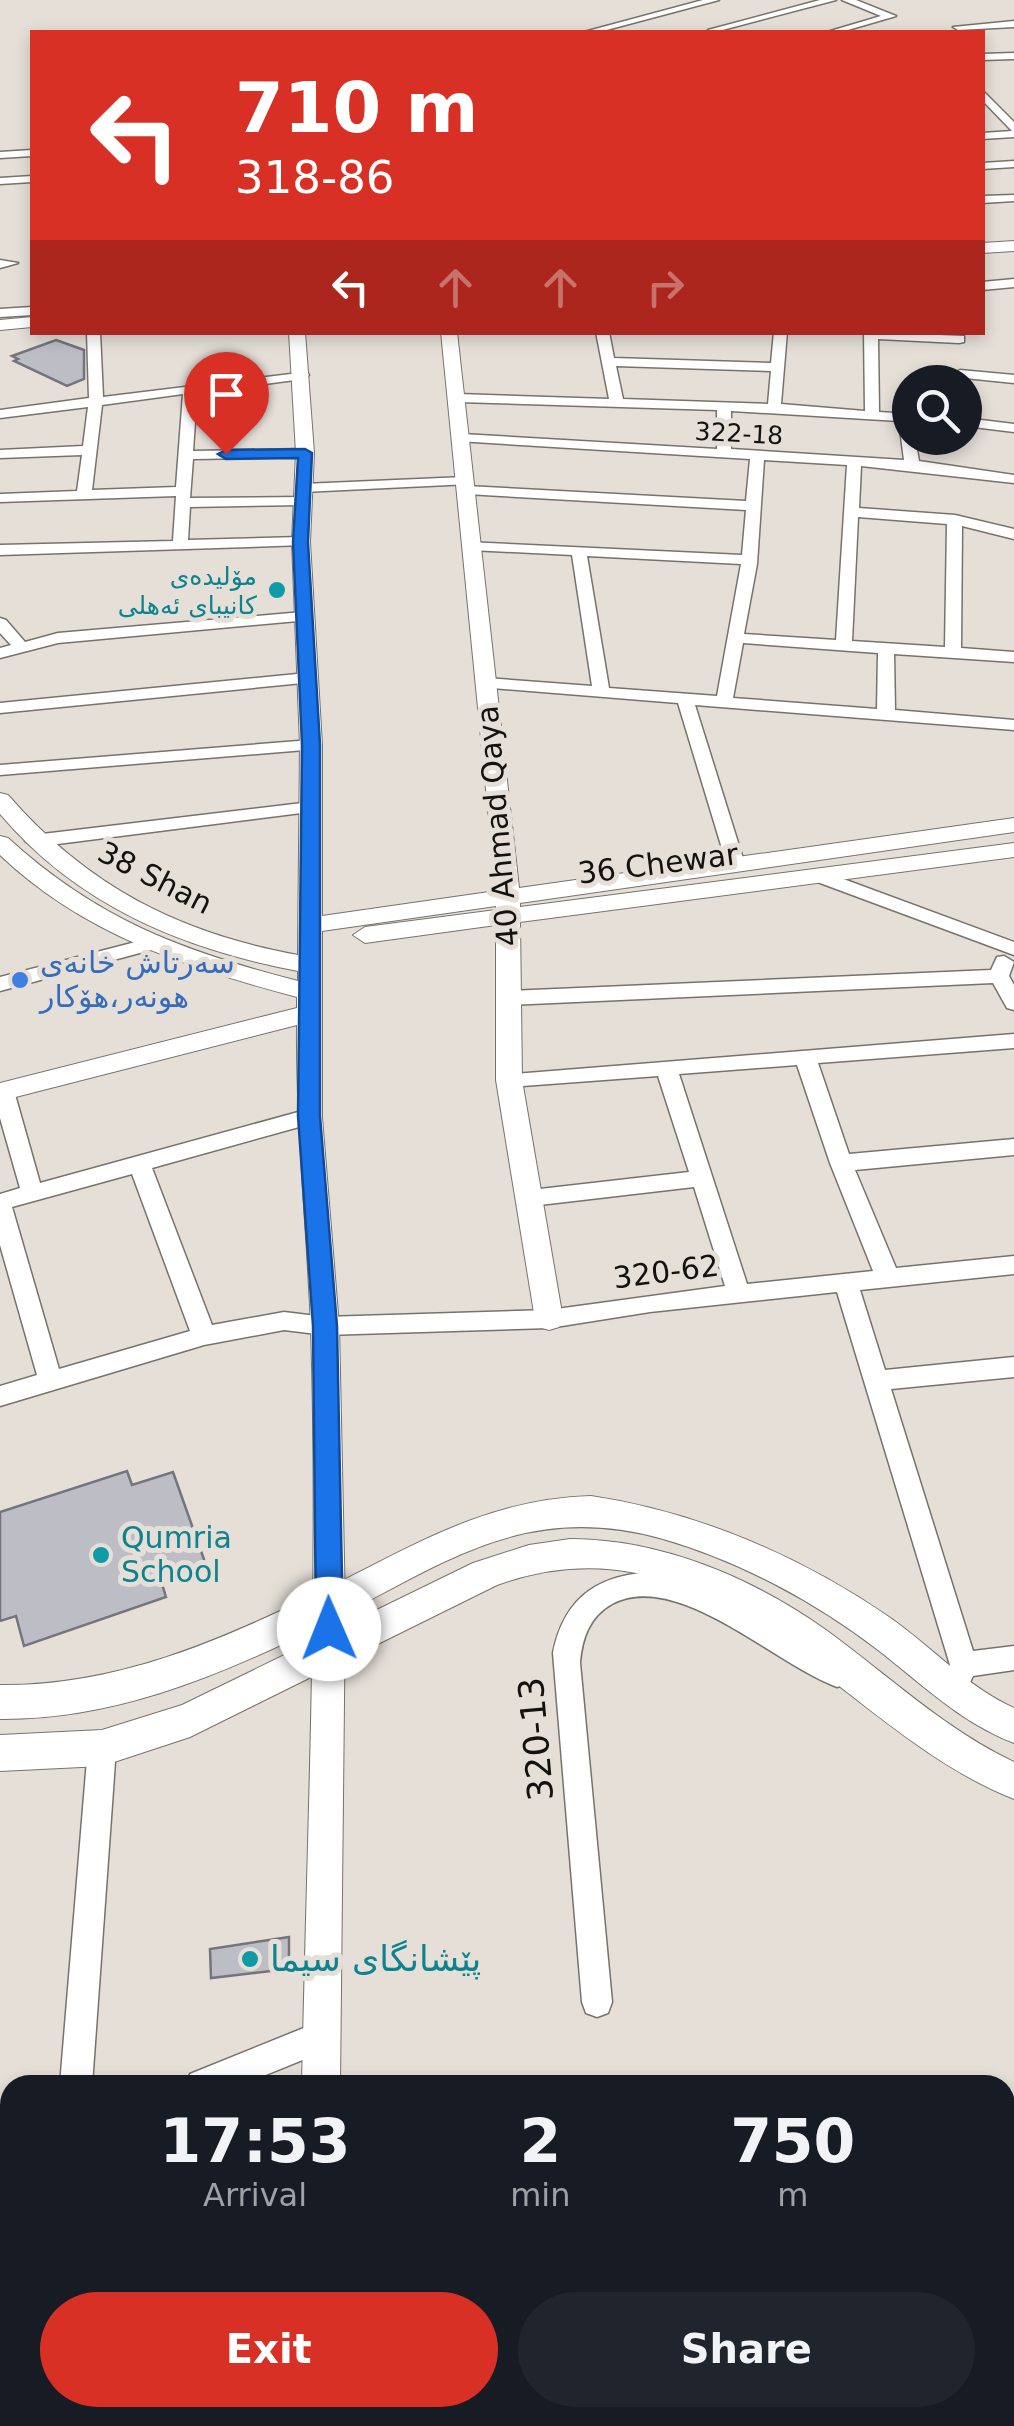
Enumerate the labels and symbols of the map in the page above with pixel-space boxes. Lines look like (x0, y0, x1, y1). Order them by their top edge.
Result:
pin (184, 352, 269, 455)
street label: 322-18 (694, 417, 784, 450)
place label: مۆلیدەی کانیبای ئەهلی (118, 562, 257, 620)
marker: مۆلیدەی کانیبای ئەهلی (266, 579, 288, 601)
street label: 40 Ahmad Qaya (470, 704, 525, 948)
street label: 38 Shan (92, 834, 218, 921)
street label: 36 Chewar (576, 836, 741, 891)
place label: سەرتاش خانەی ھونەر،ھۆکار (38, 945, 235, 1014)
marker: سەرتاش خانەی ھونەر،ھۆکار (9, 969, 31, 991)
street label: 320-62 (611, 1248, 721, 1295)
place label: Qumria School (121, 1520, 232, 1589)
marker: Qumria School (90, 1544, 112, 1566)
position arrow (277, 1577, 381, 1681)
street label: 320-13 (511, 1676, 561, 1802)
place label: پێشانگای سیما (270, 1939, 481, 1980)
marker: پێشانگای سیما (239, 1948, 261, 1970)

